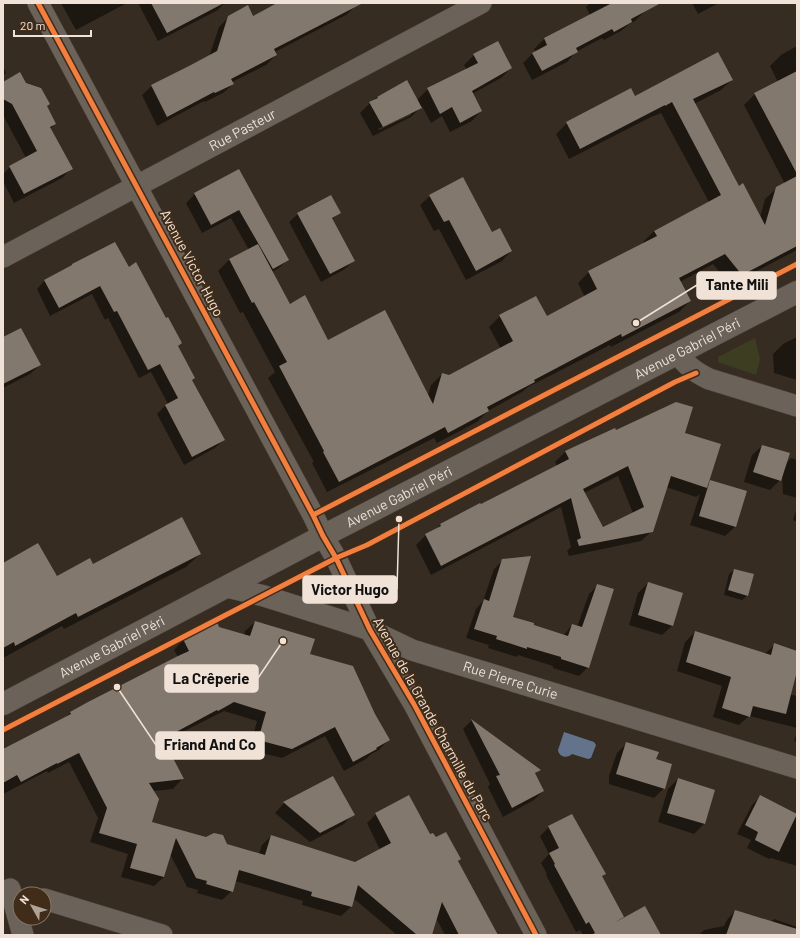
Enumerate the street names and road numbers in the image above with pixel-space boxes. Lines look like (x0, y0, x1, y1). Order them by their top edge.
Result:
street label: Rue Pasteur (206, 105, 279, 154)
street label: Avenue Victor Hugo (157, 206, 228, 319)
street label: Avenue Gabriel Péri (631, 314, 743, 382)
street label: Avenue Gabriel Péri (343, 462, 455, 531)
street label: Avenue Gabriel Péri (56, 612, 167, 681)
street label: Avenue de la Grande Charmille du Parc (370, 614, 497, 824)
street label: Rue Pierre Curie (461, 657, 560, 702)

